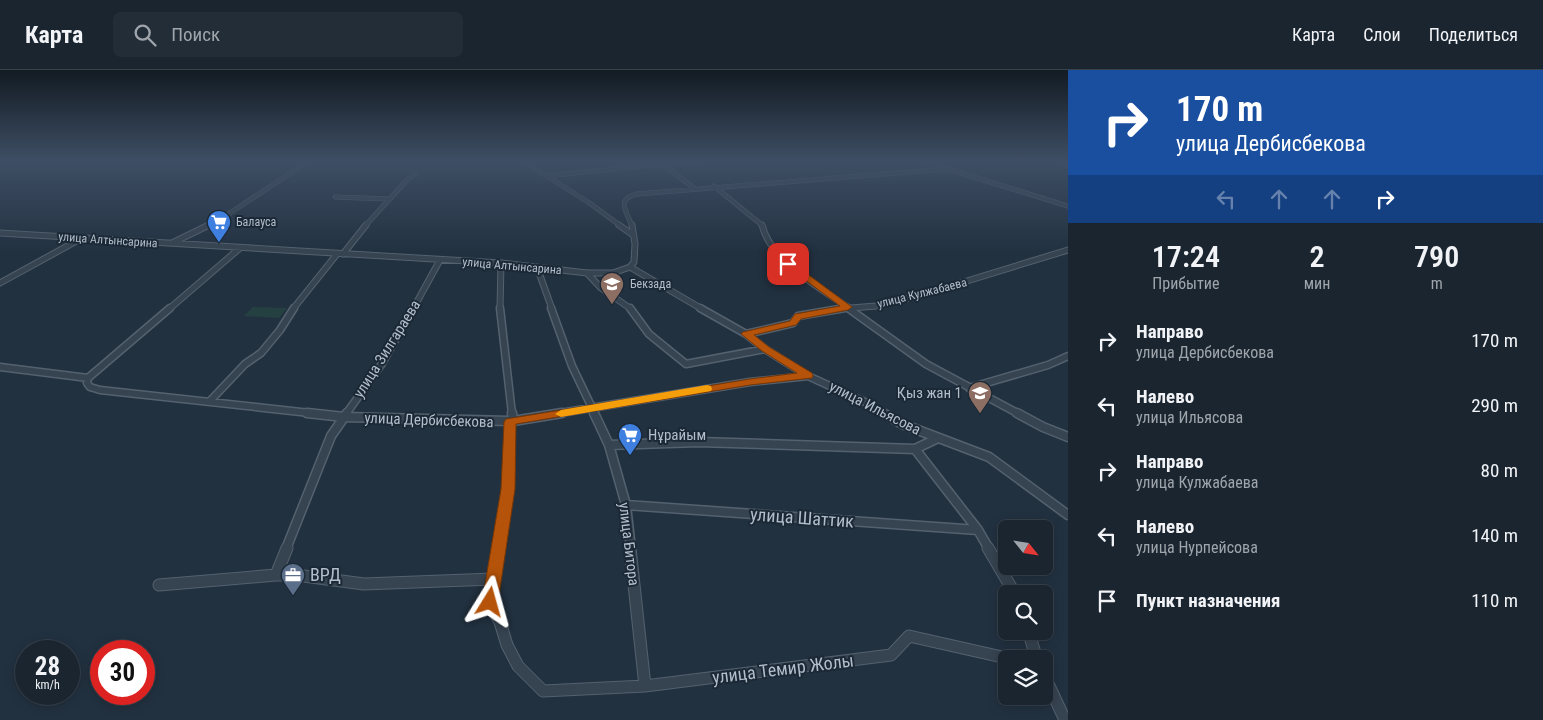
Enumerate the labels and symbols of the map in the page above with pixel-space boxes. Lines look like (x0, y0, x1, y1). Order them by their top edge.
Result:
supermarket icon: Балауса (206, 209, 232, 243)
place label: Балауса (236, 215, 277, 229)
street label: улица Алтынсарина (58, 230, 158, 250)
pin (767, 243, 809, 285)
street label: улица Алтынсарина (462, 255, 562, 277)
school or university icon: Бекзада (599, 271, 625, 305)
street label: улица Кулжабаева (876, 275, 968, 311)
place label: Бекзада (630, 277, 672, 291)
street label: улица Зилгараева (350, 297, 424, 401)
street label: улица Ильясова (826, 377, 924, 439)
school or university icon: Қыз жан 1 (967, 380, 993, 414)
place label: Қыз жан 1 (897, 384, 962, 402)
street label: улица Дербисбекова (364, 409, 494, 431)
supermarket icon: Нұрайым (617, 422, 643, 456)
place label: Нұрайым (648, 426, 706, 444)
street label: улица Битора (615, 501, 643, 587)
street label: улица Шаттик (749, 503, 855, 532)
north arrow (998, 520, 1052, 575)
office icon: ВРД (280, 562, 306, 596)
place label: ВРД (310, 564, 341, 585)
position arrow (463, 575, 515, 627)
speed limit sign: 30 (90, 640, 155, 705)
street label: улица Темир Жолы (711, 649, 855, 688)

